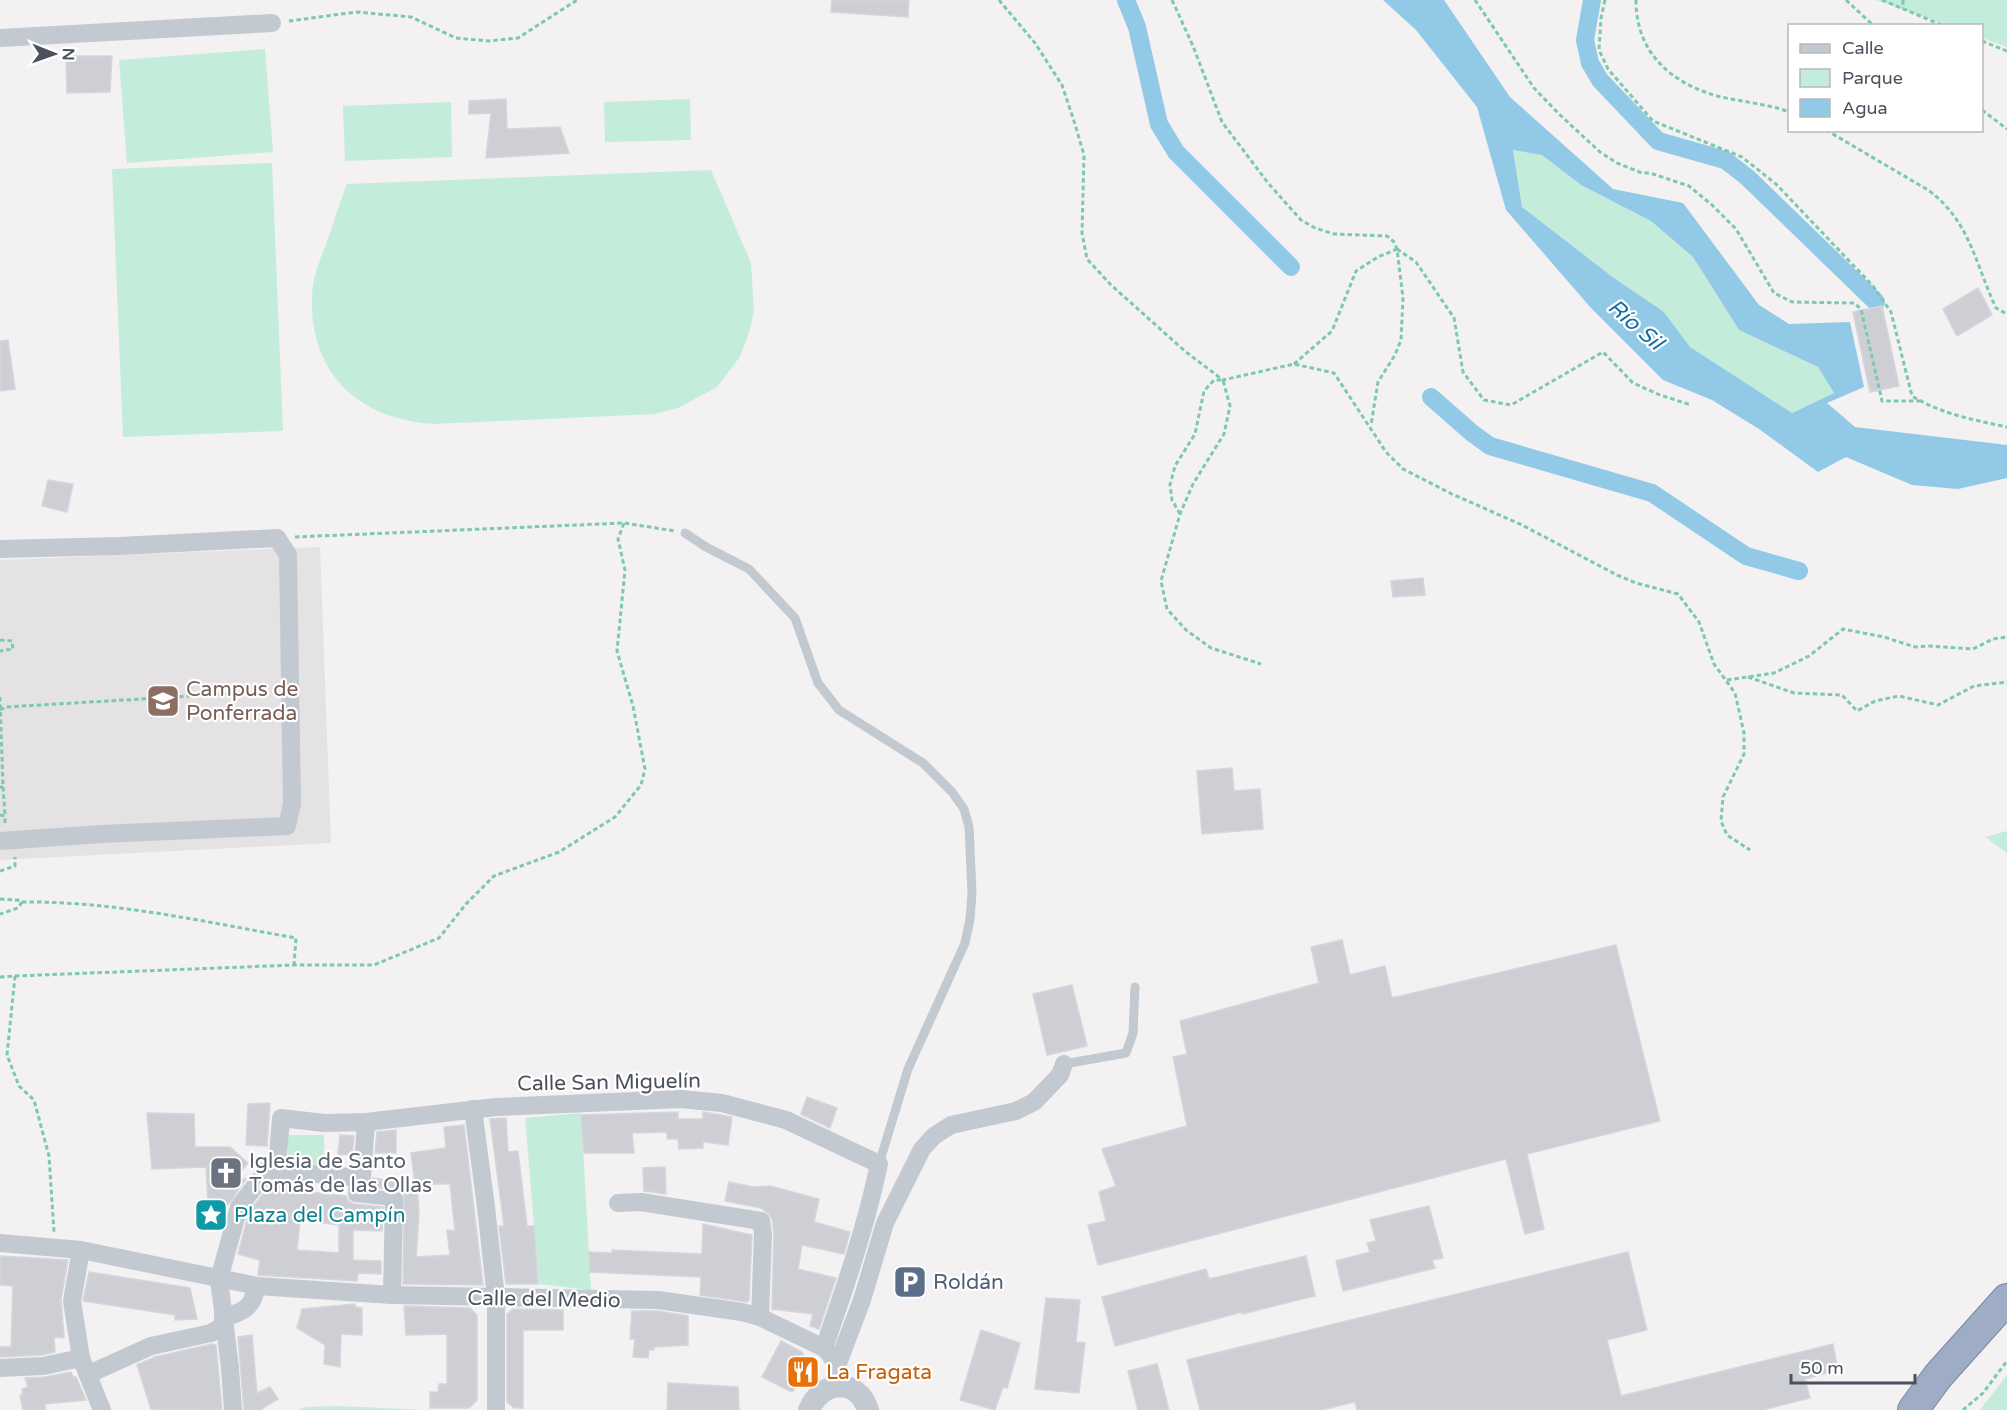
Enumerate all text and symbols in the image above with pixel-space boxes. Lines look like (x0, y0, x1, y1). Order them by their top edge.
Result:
north arrow (24, 24, 84, 84)
legend (1788, 24, 1983, 132)
text: Calle (1842, 37, 1884, 59)
text: N (58, 48, 78, 61)
text: Parque (1842, 67, 1903, 89)
text: Agua (1842, 97, 1888, 119)
water label: Río Sil (1602, 294, 1670, 357)
place label: Campus de Ponferrada (186, 677, 299, 726)
school or university icon: Campus de Ponferrada (145, 683, 181, 719)
street label: Calle San Miguelín (517, 1068, 701, 1097)
place label: Iglesia de Santo Tomás de las Ollas (249, 1149, 432, 1198)
church icon: Iglesia de Santo Tomás de las Ollas (208, 1155, 244, 1191)
place icon: Plaza del Campín (193, 1197, 229, 1233)
place label: Plaza del Campín (234, 1203, 406, 1228)
parking icon: Roldán (892, 1264, 928, 1300)
place label: Roldán (933, 1270, 1004, 1295)
street label: Calle del Medio (467, 1286, 621, 1313)
scale bar (1791, 1347, 1916, 1385)
restaurant icon: La Fragata (785, 1354, 821, 1390)
text: 50 m (1800, 1357, 1844, 1379)
place label: La Fragata (826, 1360, 932, 1385)

